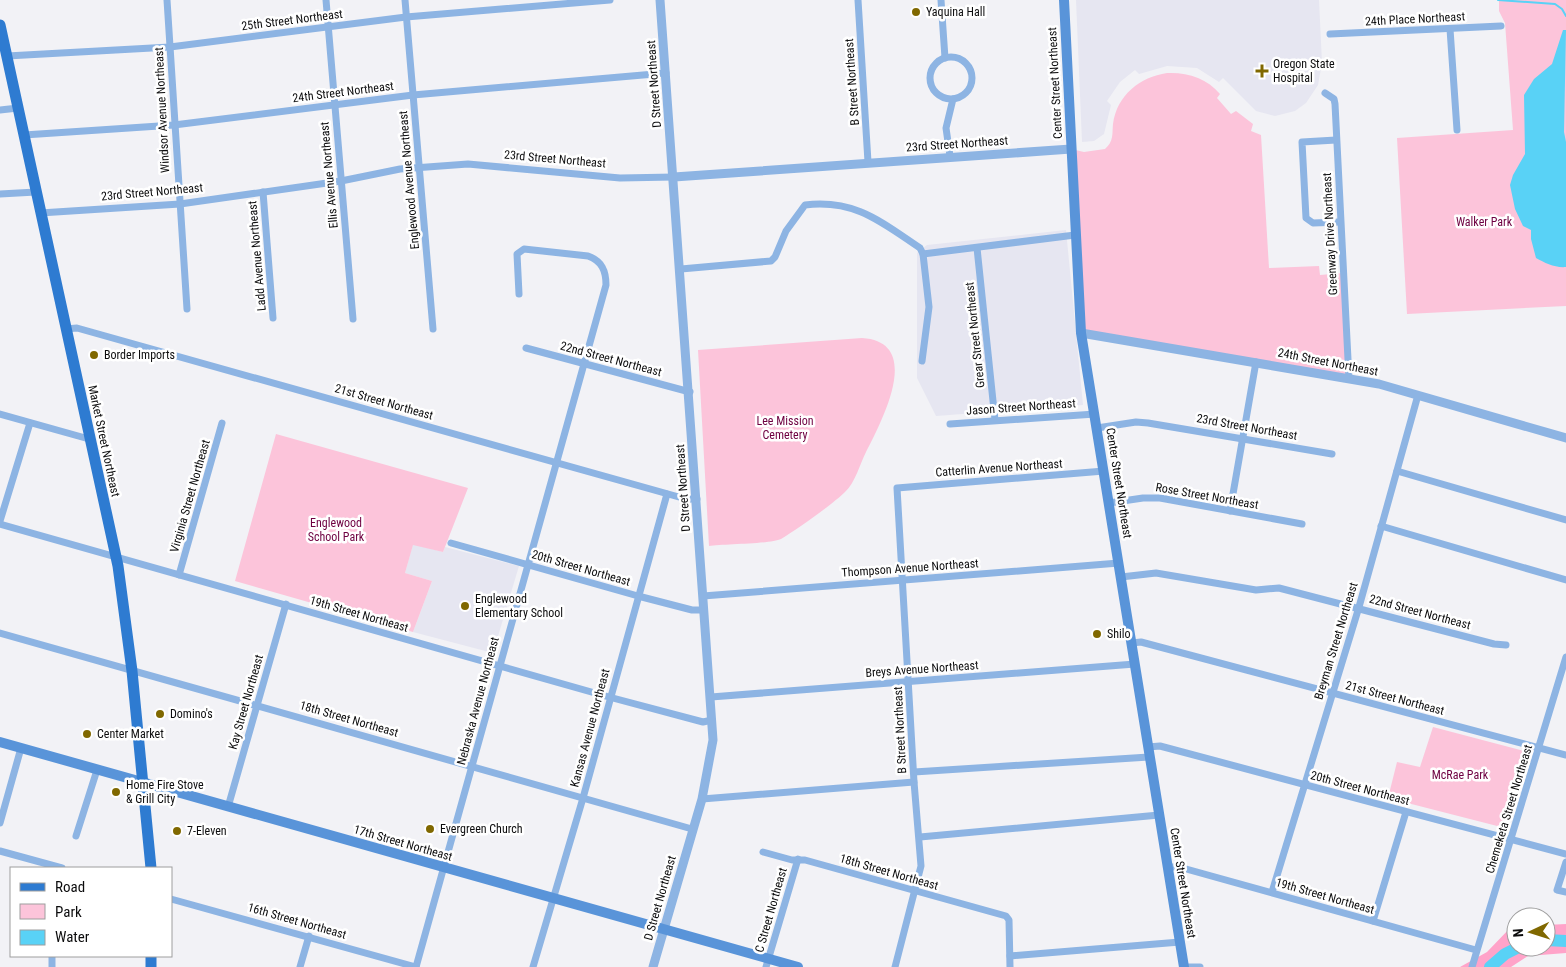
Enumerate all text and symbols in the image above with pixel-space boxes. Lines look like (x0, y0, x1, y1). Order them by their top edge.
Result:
place label: Yaquina Hall (926, 5, 985, 19)
marker: Yaquina Hall (910, 6, 922, 18)
street label: 25th Street Northeast (241, 7, 344, 33)
street label: 24th Place Northeast (1365, 9, 1466, 29)
street label: Center Street Northeast (1045, 26, 1065, 139)
street label: B Street Northeast (842, 38, 862, 126)
street label: D Street Northeast (644, 39, 664, 128)
street label: Windsor Avenue Northeast (152, 46, 172, 173)
place label: Oregon State Hospital (1273, 57, 1335, 85)
marker: Oregon State Hospital (1255, 64, 1269, 78)
street label: 24th Street Northeast (292, 79, 395, 105)
street label: Englewood Avenue Northeast (396, 110, 422, 250)
street label: Ellis Avenue Northeast (317, 121, 341, 229)
street label: 23rd Street Northeast (906, 133, 1009, 155)
street label: 23rd Street Northeast (504, 148, 607, 170)
street label: Greenway Drive Northeast (1320, 172, 1340, 296)
street label: 23rd Street Northeast (101, 181, 204, 203)
street label: Ladd Avenue Northeast (245, 200, 269, 312)
park label: Walker Park (1456, 215, 1513, 229)
street label: Grear Street Northeast (962, 281, 988, 389)
street label: 22nd Street Northeast (559, 339, 664, 379)
street label: 24th Street Northeast (1277, 345, 1380, 379)
place label: Border Imports (104, 348, 175, 362)
marker: Border Imports (88, 349, 100, 361)
street label: 21st Street Northeast (333, 381, 435, 423)
street label: Market Street Northeast (85, 384, 123, 499)
street label: Jason Street Northeast (966, 396, 1077, 418)
street label: 23rd Street Northeast (1195, 411, 1299, 443)
park label: Lee Mission Cemetery (756, 414, 814, 442)
street label: Center Street Northeast (1103, 427, 1135, 540)
street label: Virginia Street Northeast (167, 438, 213, 554)
street label: D Street Northeast (673, 443, 693, 532)
street label: Catterlin Avenue Northeast (935, 457, 1064, 479)
street label: Rose Street Northeast (1154, 480, 1260, 512)
park label: Englewood School Park (308, 516, 365, 544)
street label: 20th Street Northeast (530, 547, 632, 589)
street label: Thompson Avenue Northeast (841, 556, 980, 580)
street label: Breyman Street Northeast (1311, 580, 1361, 701)
place label: Englewood Elementary School (475, 592, 563, 620)
street label: 22nd Street Northeast (1368, 592, 1473, 632)
street label: 19th Street Northeast (308, 593, 410, 635)
marker: Englewood Elementary School (459, 600, 471, 612)
place label: Shilo (1107, 627, 1131, 641)
marker: Shilo (1091, 628, 1103, 640)
street label: Nebraska Avenue Northeast (454, 635, 502, 767)
street label: Kay Street Northeast (226, 653, 266, 751)
street label: Breys Avenue Northeast (865, 658, 979, 680)
street label: Kansas Avenue Northeast (567, 667, 613, 789)
street label: 21st Street Northeast (1344, 678, 1446, 718)
street label: B Street Northeast (891, 686, 909, 774)
street label: 18th Street Northeast (298, 698, 400, 740)
place label: Domino's (170, 707, 213, 721)
marker: Domino's (154, 708, 166, 720)
place label: Center Market (97, 727, 164, 741)
marker: Center Market (81, 728, 93, 740)
street label: Chemeketa Street Northeast (1483, 743, 1535, 875)
street label: 20th Street Northeast (1309, 768, 1411, 808)
park label: McRae Park (1432, 768, 1489, 782)
place label: Home Fire Stove & Grill City (126, 778, 204, 806)
marker: Home Fire Stove & Grill City (110, 786, 122, 798)
street label: 17th Street Northeast (352, 822, 454, 864)
place label: Evergreen Church (440, 822, 523, 836)
marker: Evergreen Church (424, 823, 436, 835)
place label: 7-Eleven (187, 824, 227, 838)
marker: 7-Eleven (171, 825, 183, 837)
street label: Center Street Northeast (1167, 827, 1199, 940)
street label: 18th Street Northeast (838, 851, 940, 893)
street label: D Street Northeast (641, 854, 679, 942)
street label: C Street Northeast (752, 866, 790, 954)
legend (10, 867, 172, 957)
street label: 19th Street Northeast (1274, 875, 1376, 917)
text: Road (55, 878, 85, 896)
street label: 16th Street Northeast (246, 900, 348, 942)
text: Park (55, 903, 82, 921)
north arrow (1506, 907, 1556, 957)
text: Water (55, 928, 90, 946)
text: N (1510, 928, 1526, 938)

